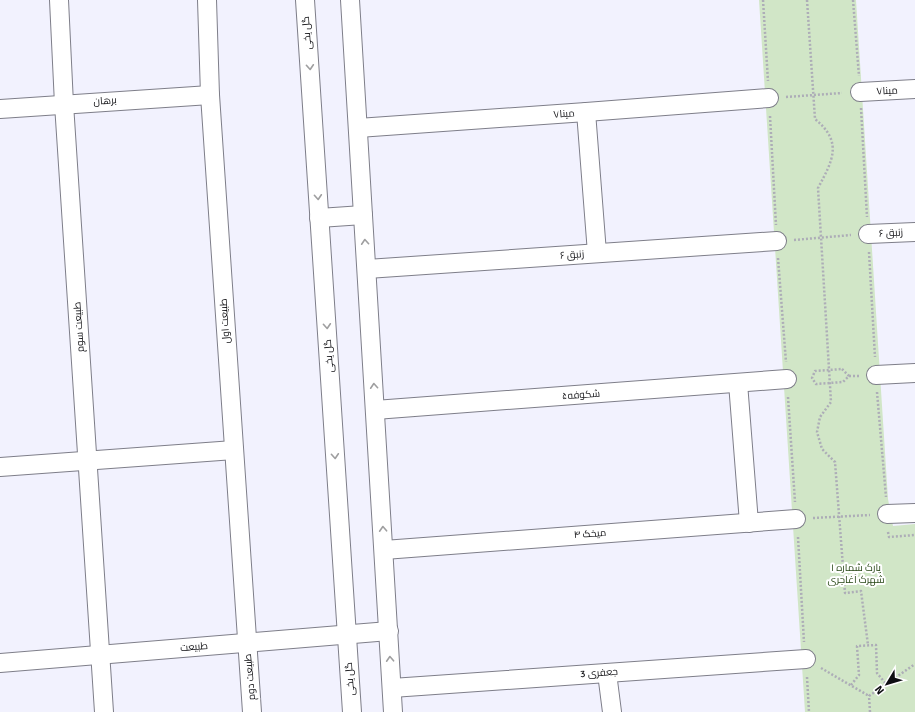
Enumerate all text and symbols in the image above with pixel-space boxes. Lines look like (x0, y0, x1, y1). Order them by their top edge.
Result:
street label: گل یخی (300, 16, 314, 50)
one-way arrow (305, 64, 314, 70)
street label: مینا۷ (876, 84, 898, 98)
street label: برهان (93, 94, 117, 108)
street label: مینا۷ (553, 107, 575, 121)
one-way arrow (314, 194, 323, 200)
street label: زنبق ۶ (879, 226, 903, 240)
one-way arrow (360, 239, 369, 245)
street label: زنبق ۶ (560, 248, 584, 262)
street label: طبیعت اول (217, 298, 233, 344)
street label: طبیعت سوم (71, 301, 88, 353)
one-way arrow (322, 323, 331, 329)
street label: گل یخی (322, 339, 336, 373)
one-way arrow (369, 383, 378, 389)
street label: شکوفه۵ (562, 388, 600, 402)
one-way arrow (331, 453, 340, 459)
one-way arrow (378, 526, 387, 532)
street label: میخک ۴ (573, 527, 607, 541)
park label: پارک شماره ۱ شهرک آغاجری (828, 562, 884, 586)
street label: طبیعت (180, 640, 208, 654)
street label: طبیعت دوم (242, 653, 259, 701)
one-way arrow (386, 656, 395, 662)
street label: گل یخی (343, 662, 357, 696)
north arrow (867, 664, 907, 704)
street label: 3 جعفری (580, 666, 618, 680)
text: N (872, 683, 887, 697)

